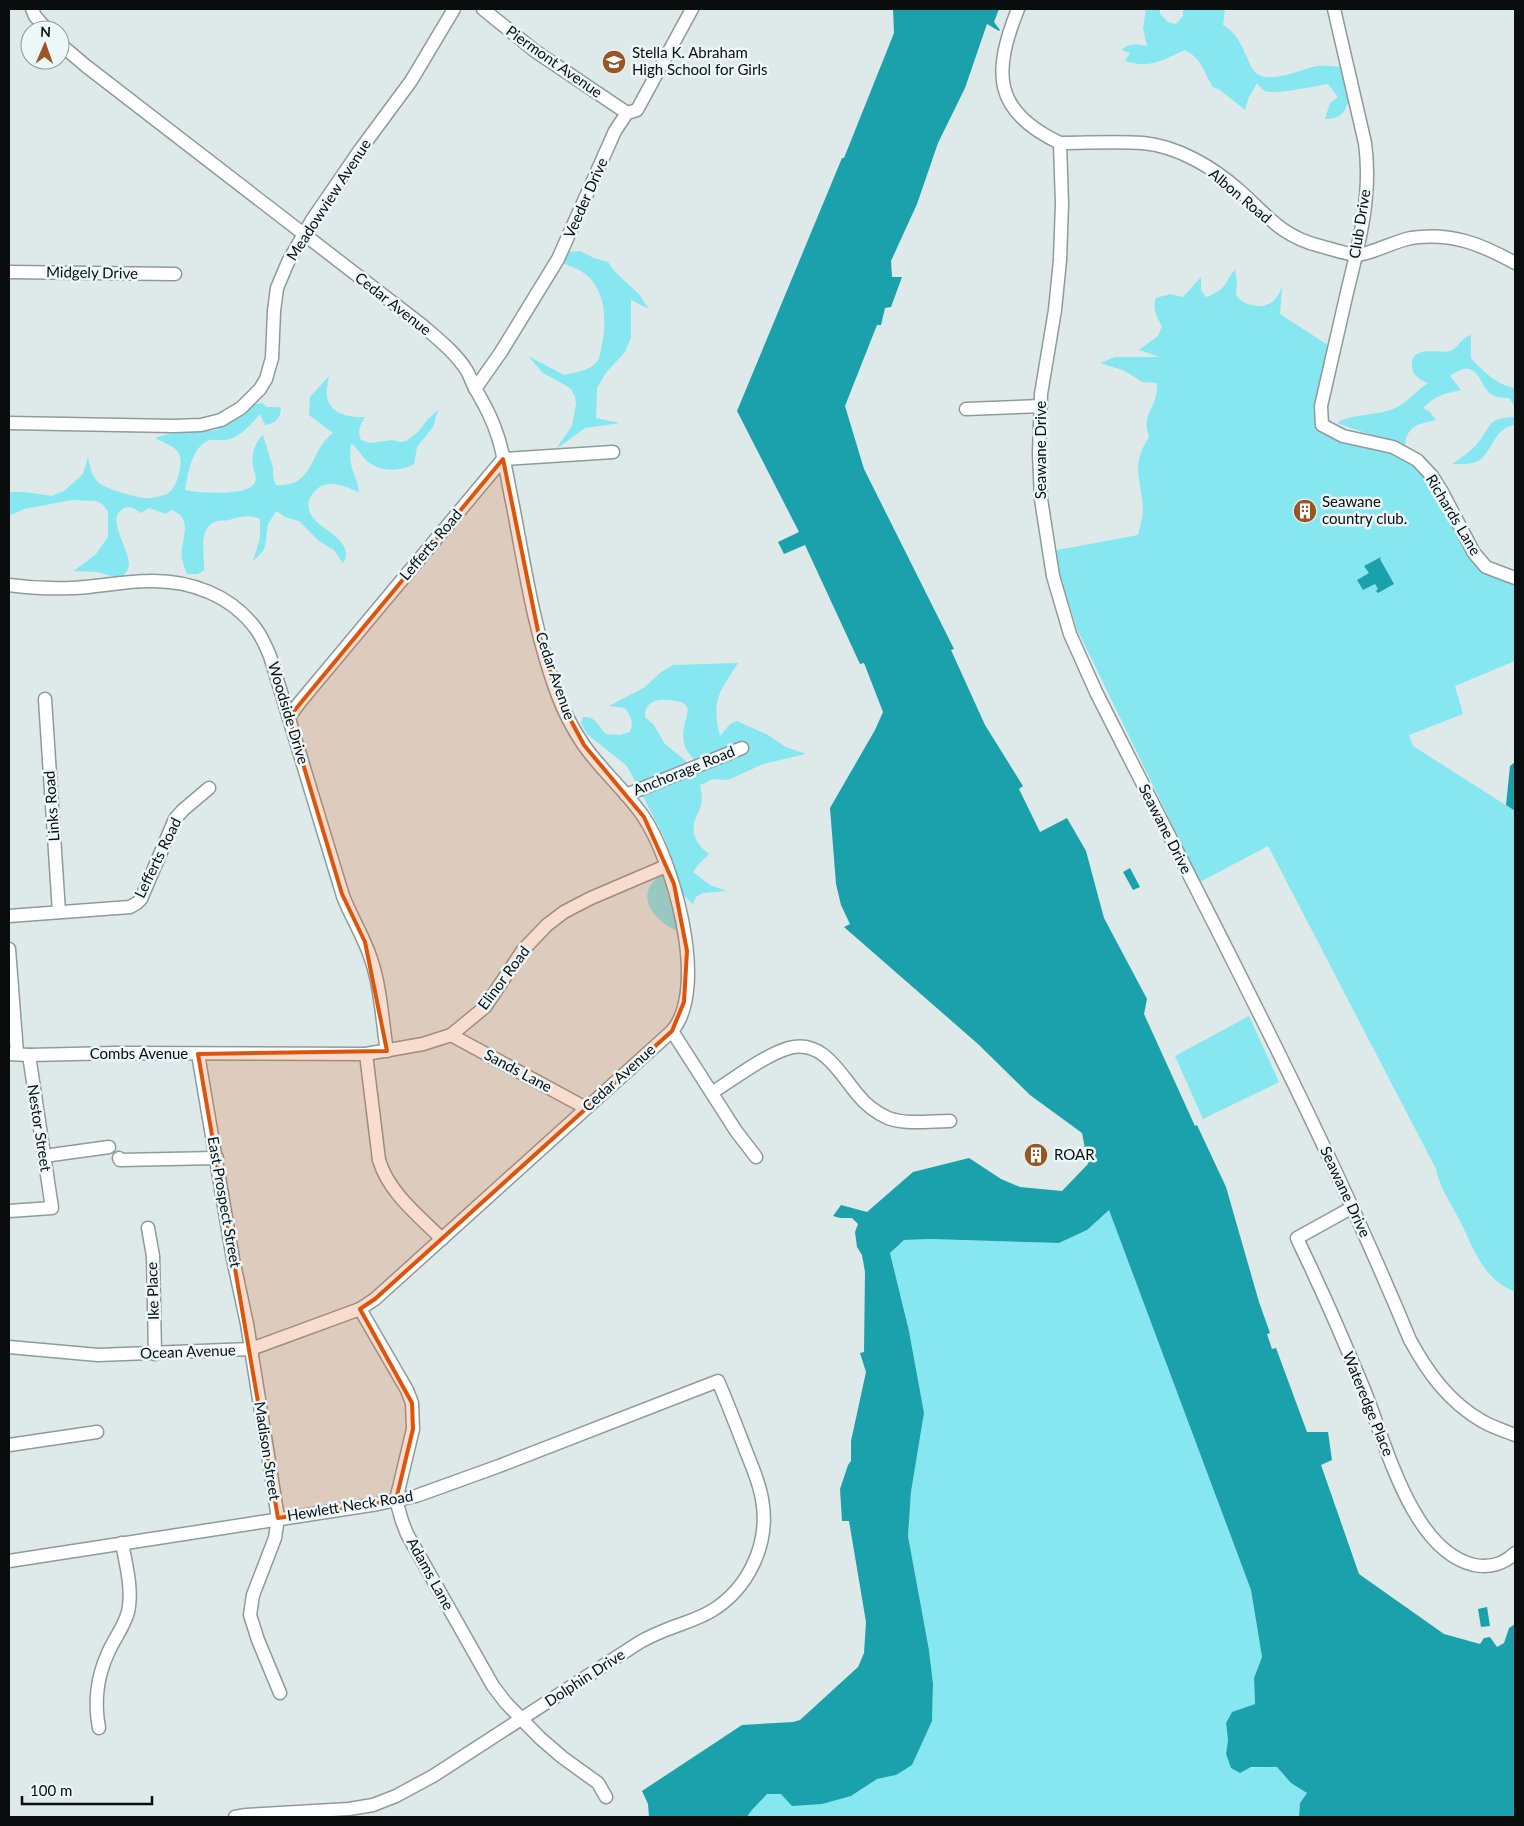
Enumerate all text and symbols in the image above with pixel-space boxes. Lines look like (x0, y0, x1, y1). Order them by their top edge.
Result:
north arrow (20, 20, 70, 70)
street label: Piermont Avenue (503, 21, 606, 101)
text: N (40, 23, 51, 40)
place label: Stella K. Abraham High School for Girls (632, 43, 767, 78)
school or university icon: Stella K. Abraham High School for Girls (601, 49, 627, 75)
street label: Meadowview Avenue (282, 135, 374, 264)
street label: Veeder Drive (559, 155, 611, 241)
street label: Albon Road (1206, 164, 1276, 227)
street label: Club Drive (1345, 188, 1373, 260)
street label: Midgely Drive (46, 262, 138, 282)
street label: Cedar Avenue (352, 268, 435, 339)
street label: Seawane Drive (1031, 401, 1049, 499)
street label: Richards Lane (1423, 471, 1485, 558)
place label: Seawane country club. (1322, 492, 1407, 527)
building icon: Seawane country club. (1292, 498, 1318, 524)
street label: Lefferts Road (395, 505, 465, 584)
street label: Cedar Avenue (532, 629, 579, 722)
street label: Woodside Drive (265, 659, 313, 766)
street label: Anchorage Road (630, 741, 737, 799)
street label: Links Road (40, 770, 62, 842)
street label: Seawane Drive (1136, 781, 1196, 877)
street label: Lefferts Road (130, 814, 184, 901)
street label: Elinor Road (473, 942, 533, 1013)
street label: Cedar Avenue (578, 1040, 659, 1115)
street label: Combs Avenue (90, 1044, 188, 1062)
street label: Sands Lane (482, 1045, 555, 1095)
street label: Nestor Street (24, 1083, 56, 1173)
street label: East Prospect Street (205, 1135, 245, 1269)
building icon: ROAR (1023, 1142, 1049, 1168)
street label: Seawane Drive (1317, 1143, 1375, 1240)
place label: ROAR (1054, 1145, 1095, 1163)
street label: Ike Place (142, 1262, 162, 1320)
street label: Ocean Avenue (140, 1340, 236, 1362)
street label: Wateredge Place (1340, 1349, 1398, 1459)
street label: Madison Street (251, 1400, 285, 1502)
street label: Hewlett Neck Road (286, 1486, 414, 1524)
street label: Adams Lane (404, 1534, 458, 1613)
street label: Dolphin Drive (541, 1645, 628, 1710)
scale bar (22, 1774, 152, 1806)
text: 100 m (30, 1781, 72, 1799)

